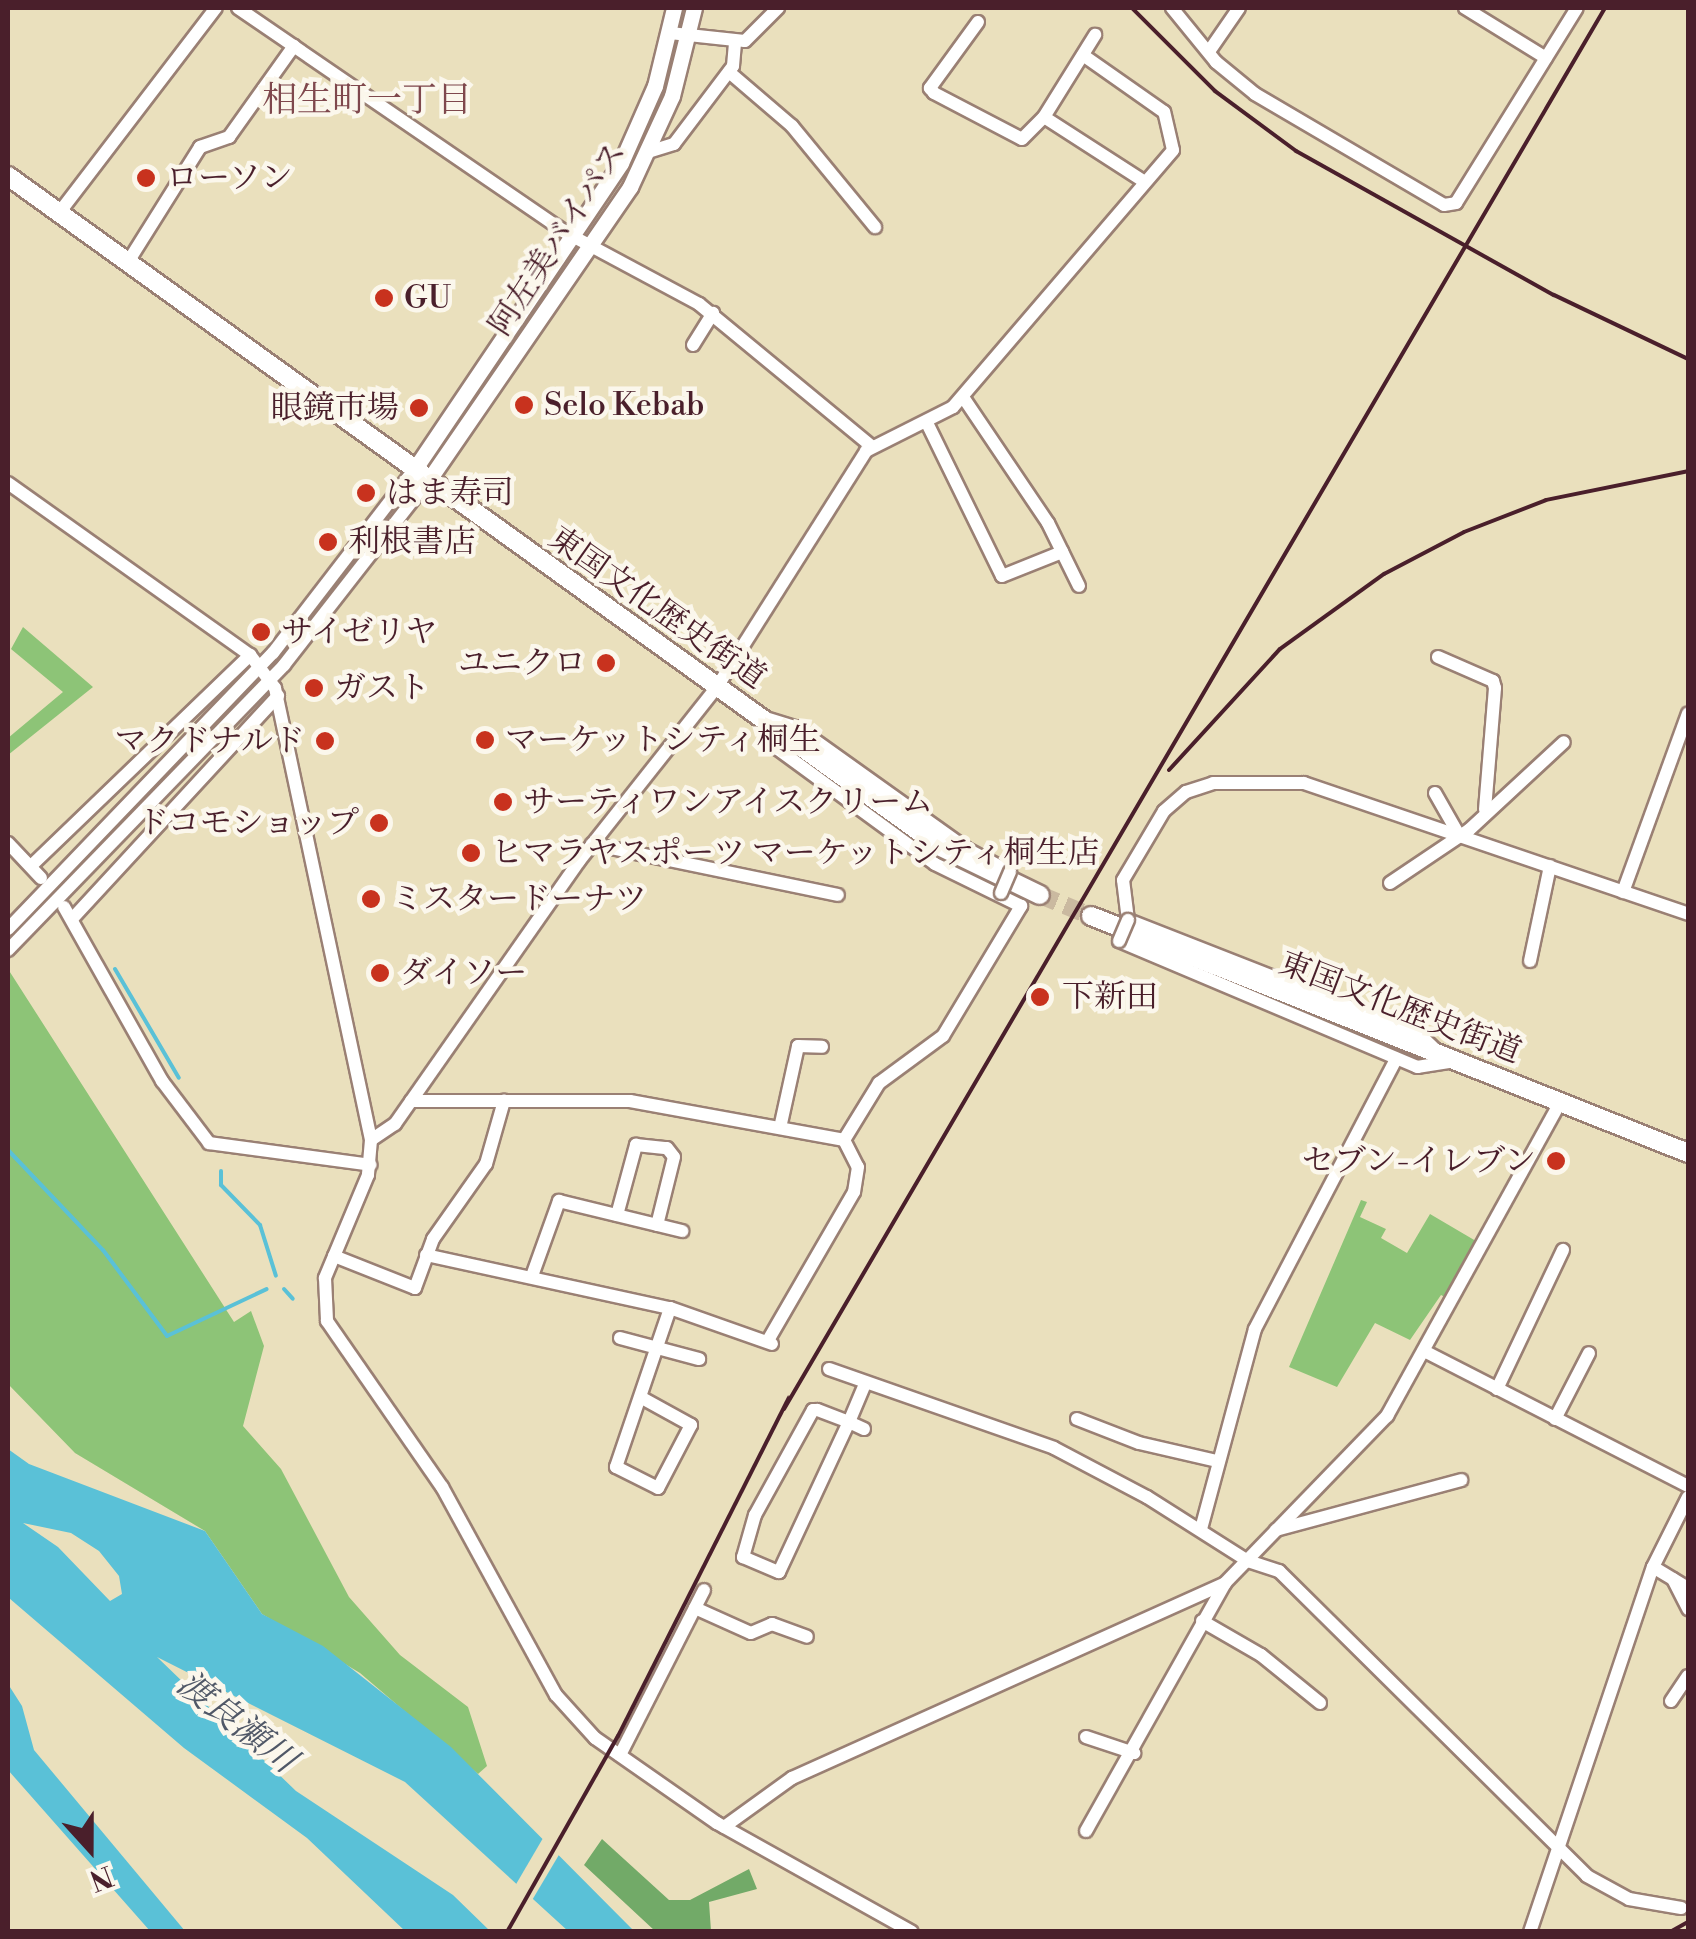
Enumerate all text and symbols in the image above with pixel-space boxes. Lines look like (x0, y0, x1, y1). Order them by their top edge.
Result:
district label: 相生町一丁目 (262, 80, 472, 122)
street label: 阿左美バイパス (481, 135, 635, 343)
place label: ローソン (166, 159, 294, 197)
marker: ローソン (135, 167, 157, 189)
place label: GU (404, 279, 451, 317)
marker: GU (373, 287, 395, 309)
place label: Selo Kebab (544, 386, 705, 424)
place label: 眼鏡市場 (271, 389, 399, 427)
marker: Selo Kebab (513, 394, 535, 416)
marker: 眼鏡市場 (408, 397, 430, 419)
place label: はま寿司 (386, 474, 514, 512)
marker: はま寿司 (355, 482, 377, 504)
street label: 東国文化歴史街道 (541, 519, 773, 697)
place label: 利根書店 (348, 523, 476, 561)
marker: 利根書店 (317, 531, 339, 553)
place label: サイゼリヤ (281, 613, 441, 651)
marker: サイゼリヤ (250, 621, 272, 643)
place label: ユニクロ (458, 644, 586, 682)
marker: ユニクロ (595, 652, 617, 674)
place label: ガスト (334, 669, 430, 707)
marker: ガスト (303, 677, 325, 699)
place label: マーケットシティ桐生 (505, 721, 825, 759)
place label: マクドナルド (113, 722, 305, 760)
marker: マーケットシティ桐生 (474, 729, 496, 751)
marker: マクドナルド (314, 730, 336, 752)
place label: サーティワンアイスクリーム (523, 783, 939, 821)
marker: サーティワンアイスクリーム (492, 791, 514, 813)
place label: ドコモショップ (135, 804, 359, 842)
marker: ドコモショップ (368, 812, 390, 834)
place label: ヒマラヤスポーツ マーケットシティ桐生店 (491, 834, 1106, 872)
marker: ヒマラヤスポーツ マーケットシティ桐生店 (460, 842, 482, 864)
place label: ミスタードーナツ (391, 880, 647, 918)
marker: ミスタードーナツ (360, 888, 382, 910)
street label: 東国文化歴史街道 (1274, 944, 1526, 1072)
place label: ダイソー (400, 954, 528, 992)
marker: ダイソー (369, 962, 391, 984)
place label: 下新田 (1062, 978, 1158, 1016)
marker: 下新田 (1027, 984, 1053, 1010)
place label: セブン-イレブン (1299, 1142, 1536, 1180)
marker: セブン-イレブン (1545, 1150, 1567, 1172)
water label: 渡良瀬川 (168, 1663, 304, 1783)
north arrow (40, 1799, 140, 1899)
text: N (84, 1857, 118, 1898)

